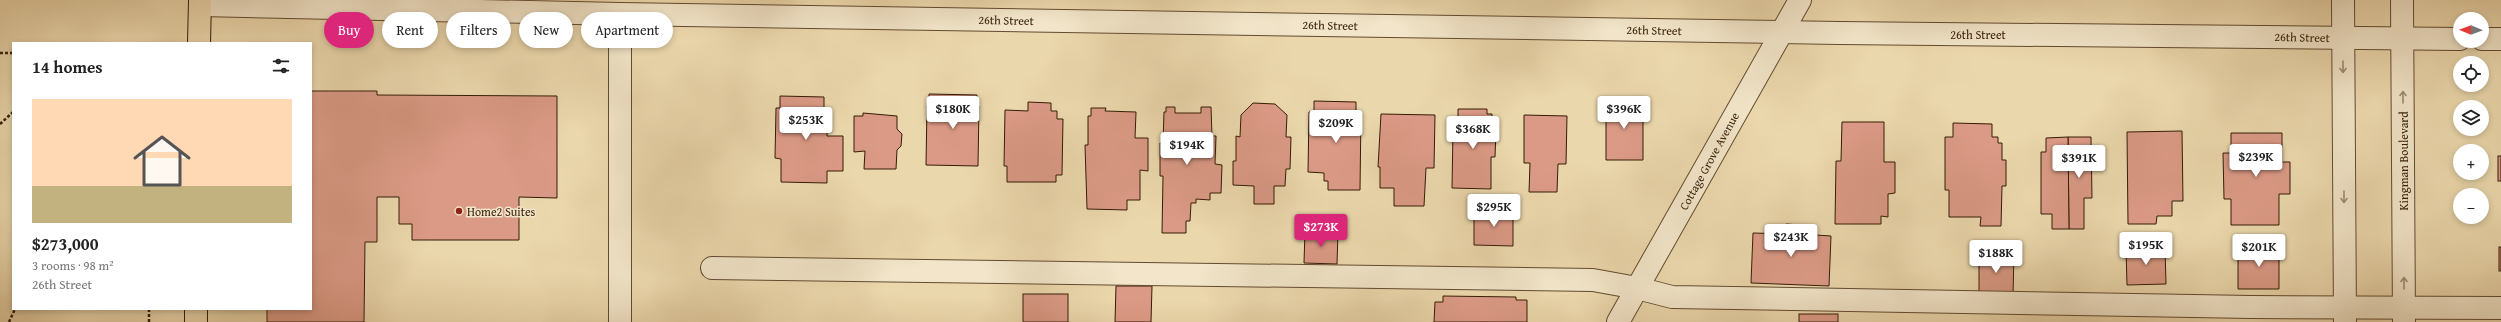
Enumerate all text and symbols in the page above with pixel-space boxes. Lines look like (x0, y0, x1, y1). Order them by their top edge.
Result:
street label: 26th Street (978, 11, 1035, 29)
chip: Buy (324, 12, 374, 48)
chip: Rent (382, 12, 438, 48)
chip: Filters (446, 12, 511, 48)
chip: New (519, 12, 573, 48)
chip: Apartment (581, 12, 673, 48)
north arrow (2453, 12, 2489, 48)
map controls (2453, 12, 2489, 224)
street label: 26th Street (1302, 16, 1359, 34)
street label: 26th Street (1626, 21, 1683, 39)
street label: 26th Street (1950, 26, 2007, 43)
street label: 26th Street (2274, 28, 2331, 46)
text: 14 homes (32, 54, 103, 79)
icon: filters (270, 55, 292, 77)
button: locate (2453, 56, 2489, 92)
one-way arrow (2339, 60, 2347, 73)
one-way arrow (2399, 91, 2407, 104)
pin: $180K (925, 96, 981, 130)
pin: $396K (1596, 96, 1652, 130)
text: $180K (935, 99, 971, 118)
text: $396K (1606, 99, 1642, 118)
button: layers (2453, 100, 2489, 136)
pin: $253K (778, 107, 834, 141)
street label: Cottage Grove Avenue (1675, 109, 1743, 213)
text: $253K (788, 110, 824, 129)
pin: $209K (1308, 110, 1364, 144)
street label: Kingman Boulevard (2395, 111, 2412, 211)
text: $209K (1318, 113, 1354, 132)
pin: $368K (1445, 116, 1501, 150)
text: $368K (1455, 119, 1491, 138)
icon: home (126, 125, 198, 197)
pin: $194K (1159, 132, 1215, 166)
text: $194K (1169, 135, 1205, 154)
pin: $239K (2228, 144, 2284, 178)
button: + (2453, 144, 2489, 180)
pin: $391K (2051, 145, 2107, 179)
text: $239K (2238, 147, 2274, 166)
text: $391K (2061, 148, 2097, 167)
button: − (2453, 188, 2489, 224)
one-way arrow (2340, 190, 2348, 203)
pin: $295K (1466, 194, 1522, 228)
text: $295K (1476, 197, 1512, 216)
place label: Home2 Suites (467, 203, 536, 220)
marker: Home2 Suites (454, 206, 464, 216)
pin: $273K (1293, 214, 1349, 248)
text: $273K (1303, 217, 1339, 236)
pin: $243K (1763, 224, 1819, 258)
text: $243K (1773, 227, 1809, 246)
text: $273,000 (32, 231, 98, 256)
pin: $195K (2118, 232, 2174, 266)
pin: $201K (2231, 234, 2287, 268)
text: $195K (2128, 235, 2164, 254)
text: $201K (2241, 237, 2277, 256)
pin: $188K (1968, 240, 2024, 274)
text: $188K (1978, 243, 2014, 262)
text: 3 rooms · 98 m² (32, 256, 114, 275)
text: 26th Street (32, 275, 92, 294)
one-way arrow (2400, 277, 2408, 290)

